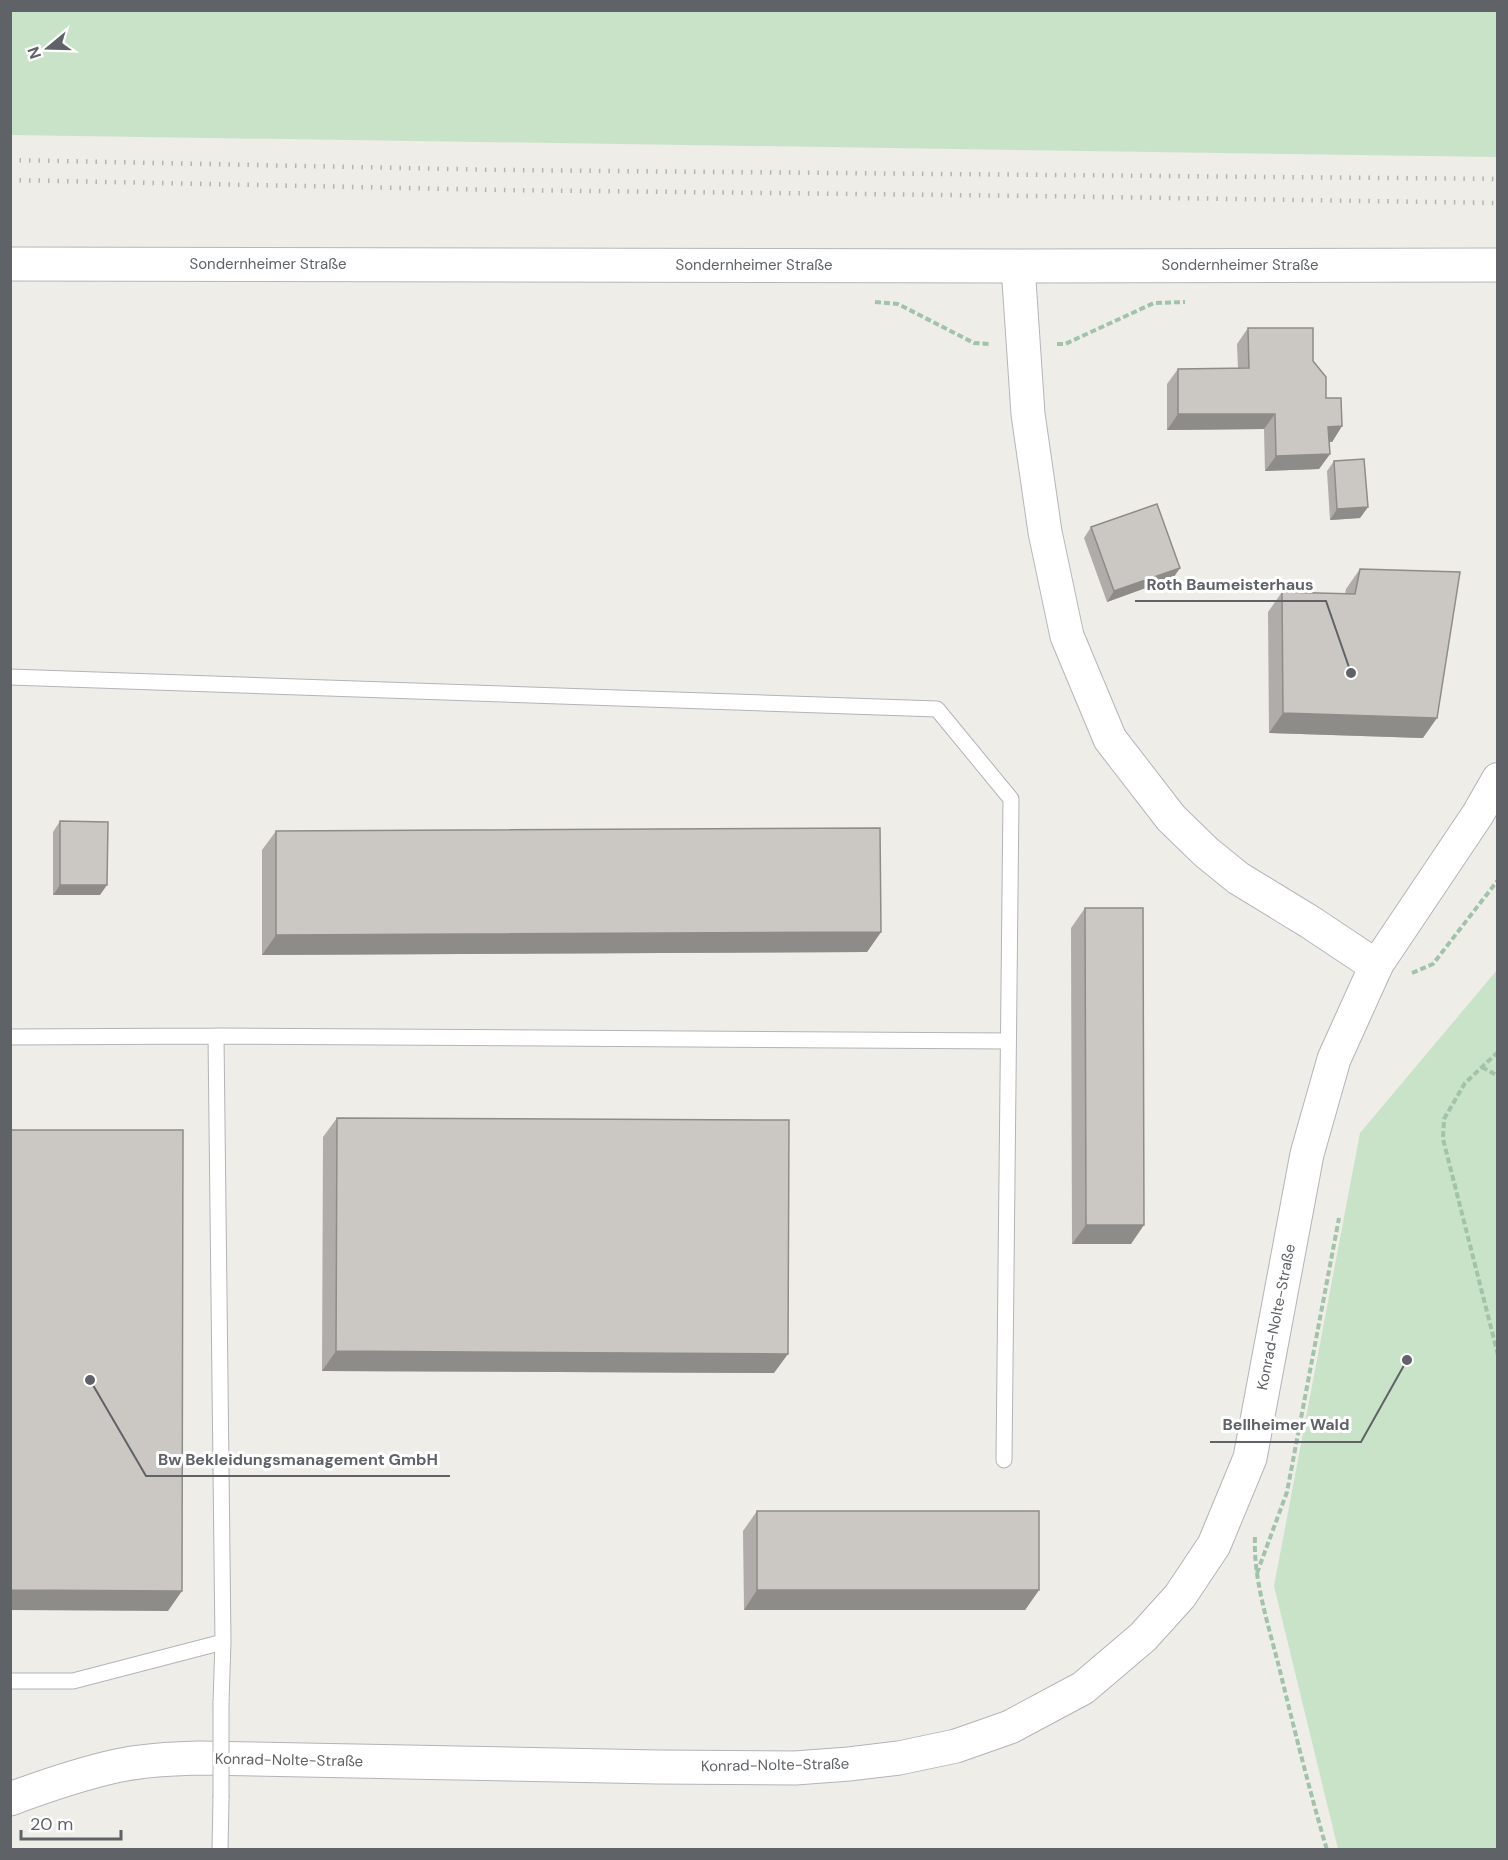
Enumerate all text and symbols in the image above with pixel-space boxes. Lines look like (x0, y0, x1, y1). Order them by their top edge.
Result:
north arrow (18, 18, 78, 78)
text: N (22, 44, 46, 62)
street label: Sondernheimer Straße (190, 254, 346, 274)
street label: Sondernheimer Straße (676, 255, 832, 275)
street label: Sondernheimer Straße (1162, 255, 1318, 275)
callout: Roth Baumeisterhaus (1135, 567, 1326, 601)
text: Roth Baumeisterhaus (1147, 574, 1313, 595)
street label: Konrad-Nolte-Straße (1252, 1242, 1300, 1392)
callout: Bellheimer Wald (1210, 1408, 1361, 1442)
text: Bellheimer Wald (1223, 1414, 1349, 1435)
callout: Bw Bekleidungsmanagement GmbH (146, 1442, 450, 1476)
text: Bw Bekleidungsmanagement GmbH (158, 1449, 438, 1470)
street label: Konrad-Nolte-Straße (215, 1749, 363, 1771)
street label: Konrad-Nolte-Straße (701, 1754, 849, 1776)
scale bar (21, 1803, 122, 1841)
text: 20 m (30, 1812, 73, 1836)

